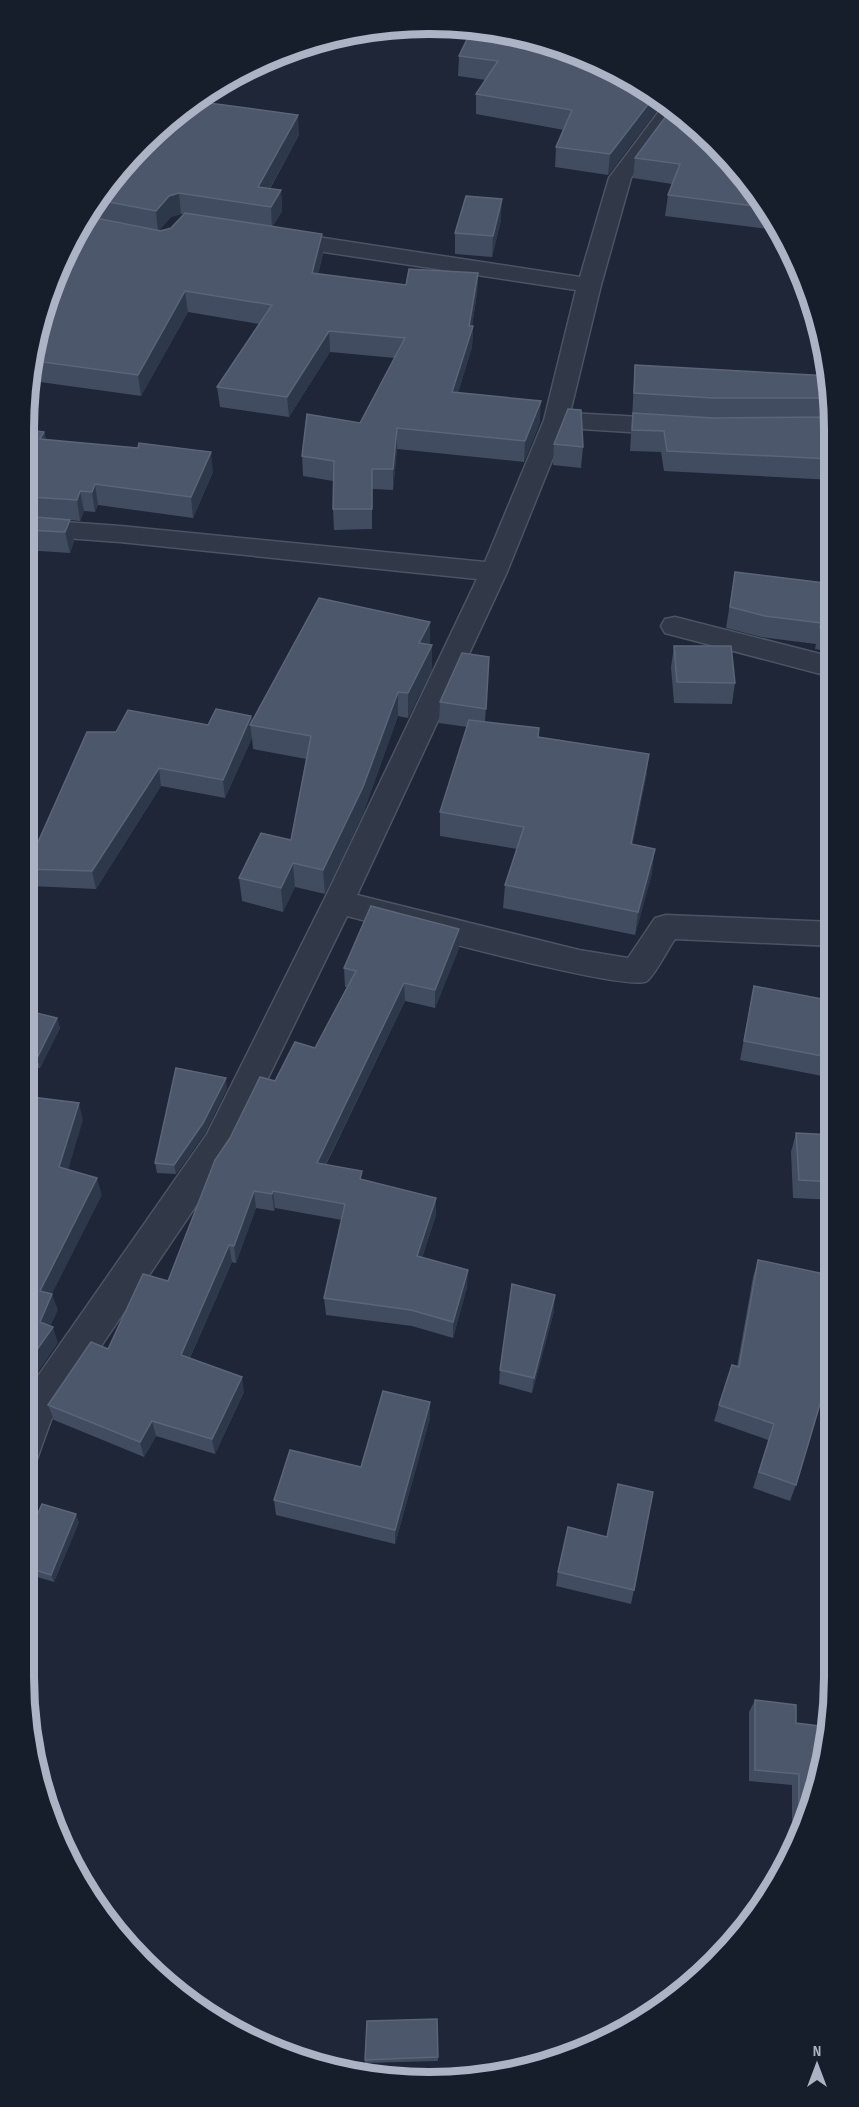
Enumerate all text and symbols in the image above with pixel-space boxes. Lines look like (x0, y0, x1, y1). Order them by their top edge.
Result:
north arrow (787, 2035, 847, 2095)
text: N (813, 2042, 821, 2061)

